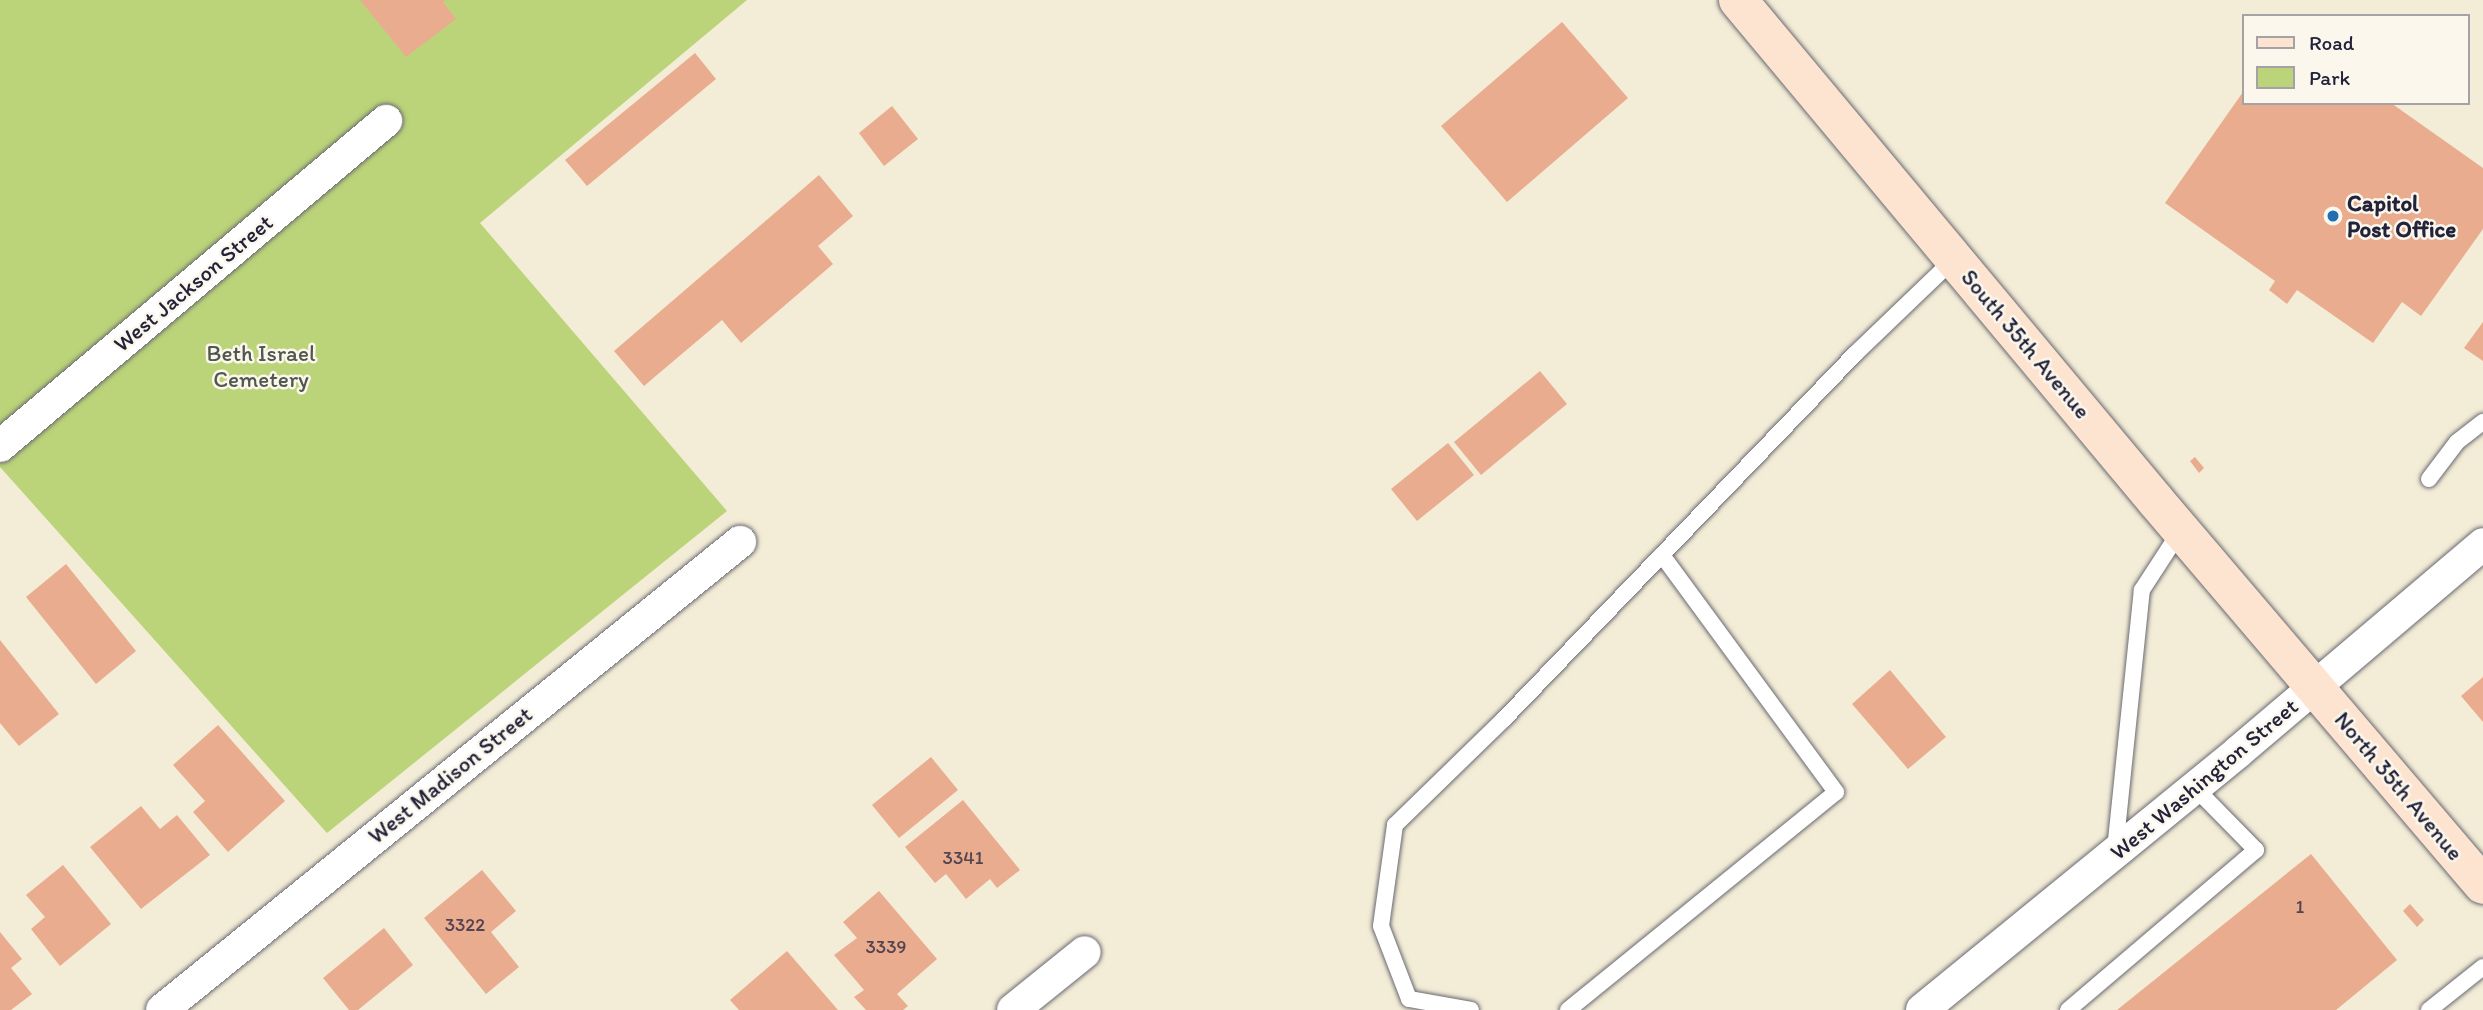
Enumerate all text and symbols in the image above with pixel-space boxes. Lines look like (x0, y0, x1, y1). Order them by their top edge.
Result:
legend (2242, 14, 2469, 105)
text: Road (2309, 30, 2354, 55)
text: Park (2309, 65, 2350, 90)
place label: Capitol Post Office (2347, 189, 2456, 243)
street label: West Jackson Street (107, 208, 279, 358)
marker: Capitol Post Office (2325, 208, 2341, 224)
street label: South 35th Avenue (1956, 264, 2096, 424)
park label: Beth Israel Cemetery (207, 339, 315, 393)
street label: West Washington Street (2104, 692, 2304, 866)
street label: West Madison Street (362, 700, 538, 850)
street label: North 35th Avenue (2329, 706, 2469, 866)
house number: 3341 (943, 847, 983, 869)
house number: 1 (2296, 896, 2304, 918)
house number: 3322 (445, 914, 485, 936)
house number: 3339 (865, 936, 907, 958)

